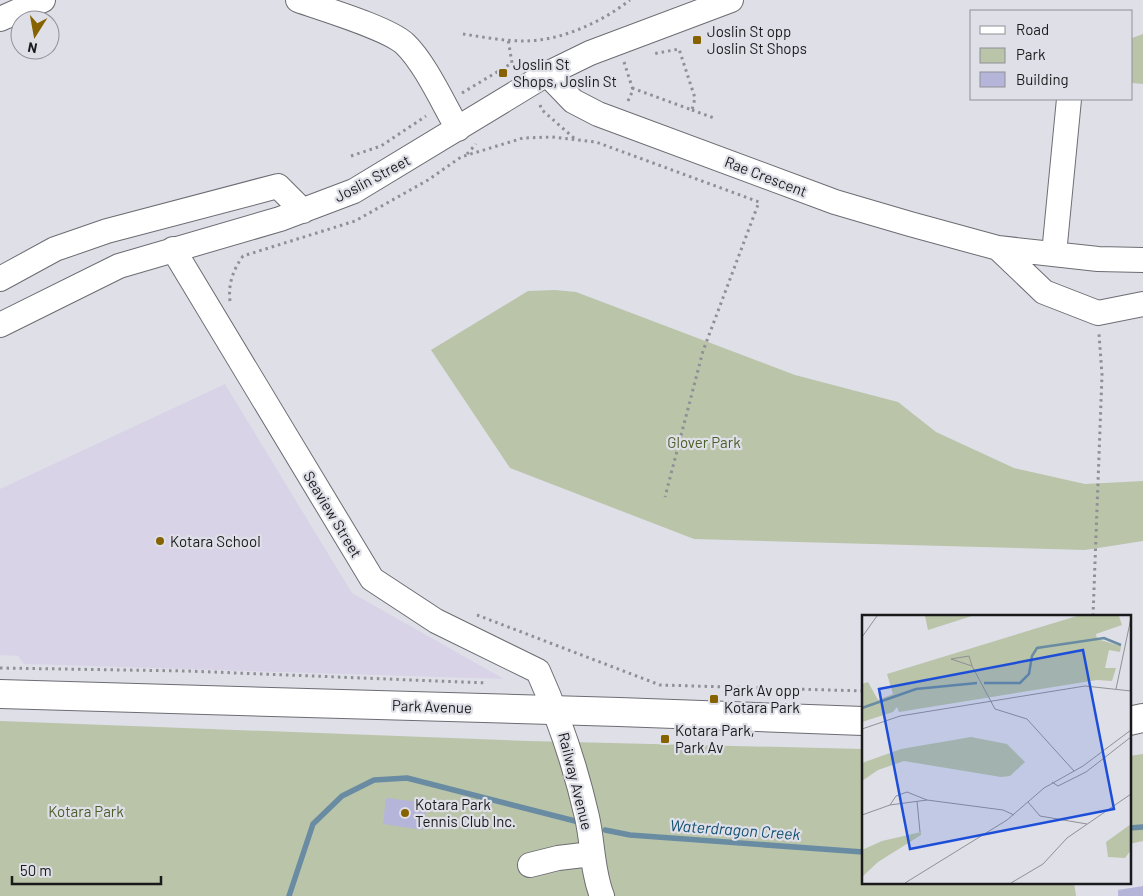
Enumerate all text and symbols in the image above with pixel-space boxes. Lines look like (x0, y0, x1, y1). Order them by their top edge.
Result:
north arrow (10, 10, 60, 60)
legend (970, 10, 1133, 100)
text: Road (1016, 20, 1049, 38)
place label: Joslin St opp Joslin St Shops (707, 22, 807, 57)
marker: Joslin St opp Joslin St Shops (691, 34, 703, 46)
text: N (26, 39, 39, 57)
text: Park (1016, 45, 1046, 63)
place label: Joslin St Shops, Joslin St (513, 55, 617, 90)
marker: Joslin St Shops, Joslin St (497, 67, 509, 79)
text: Building (1016, 70, 1069, 88)
street label: Joslin Street (331, 150, 413, 206)
street label: Rae Crescent (722, 152, 810, 200)
park label: Glover Park (667, 433, 741, 451)
street label: Seaview Street (300, 467, 366, 561)
place label: Kotara School (170, 532, 261, 550)
marker: Kotara School (154, 535, 166, 547)
inset map (862, 615, 1130, 884)
place label: Park Av opp Kotara Park (724, 681, 800, 716)
marker: Park Av opp Kotara Park (708, 693, 720, 705)
street label: Park Avenue (392, 696, 472, 716)
place label: Kotara Park, Park Av (675, 721, 755, 756)
street label: Railway Avenue (555, 730, 597, 832)
marker: Kotara Park, Park Av (659, 733, 671, 745)
place label: Kotara Park Tennis Club Inc. (415, 795, 516, 830)
park label: Kotara Park (48, 802, 124, 820)
marker: Kotara Park Tennis Club Inc. (399, 807, 411, 819)
water label: Waterdragon Creek (669, 815, 801, 843)
scale bar (12, 854, 161, 886)
text: 50 m (20, 861, 52, 879)

